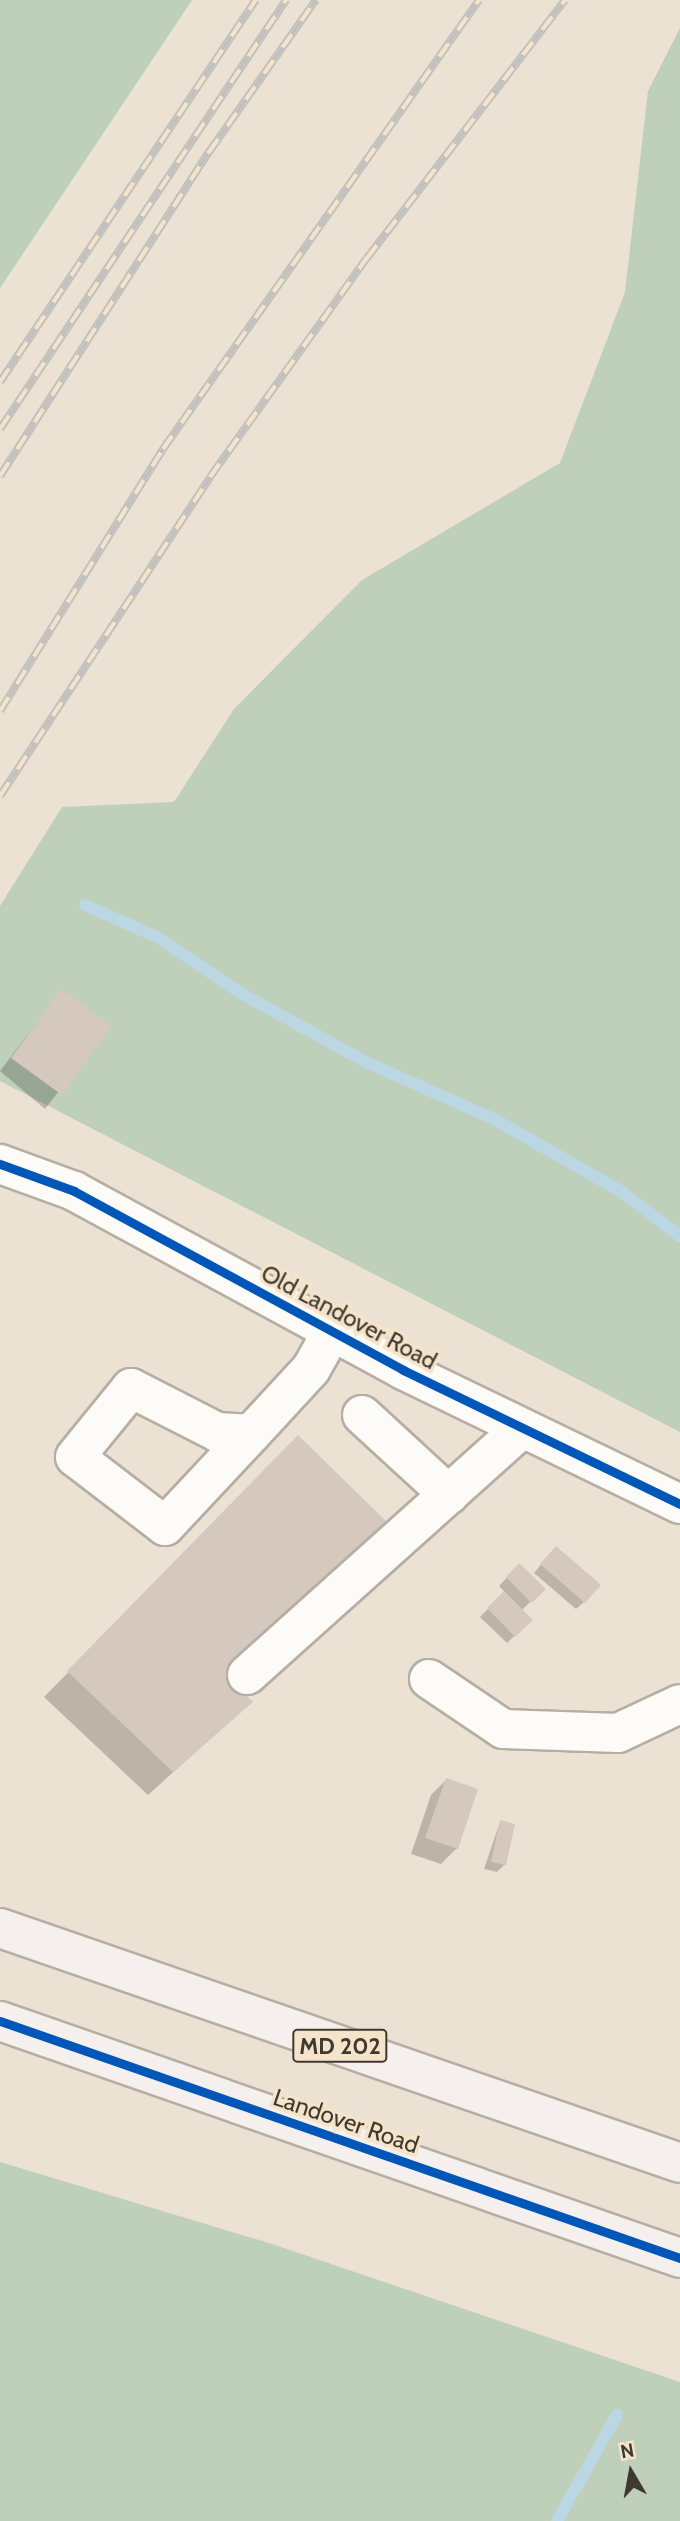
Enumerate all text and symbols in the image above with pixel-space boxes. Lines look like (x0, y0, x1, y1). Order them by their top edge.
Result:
street label: Old Landover Road (256, 1259, 442, 1375)
road number: MD 202 (291, 2026, 389, 2066)
street label: Landover Road (269, 2083, 423, 2159)
north arrow (596, 2437, 666, 2507)
text: N (619, 2438, 636, 2463)

